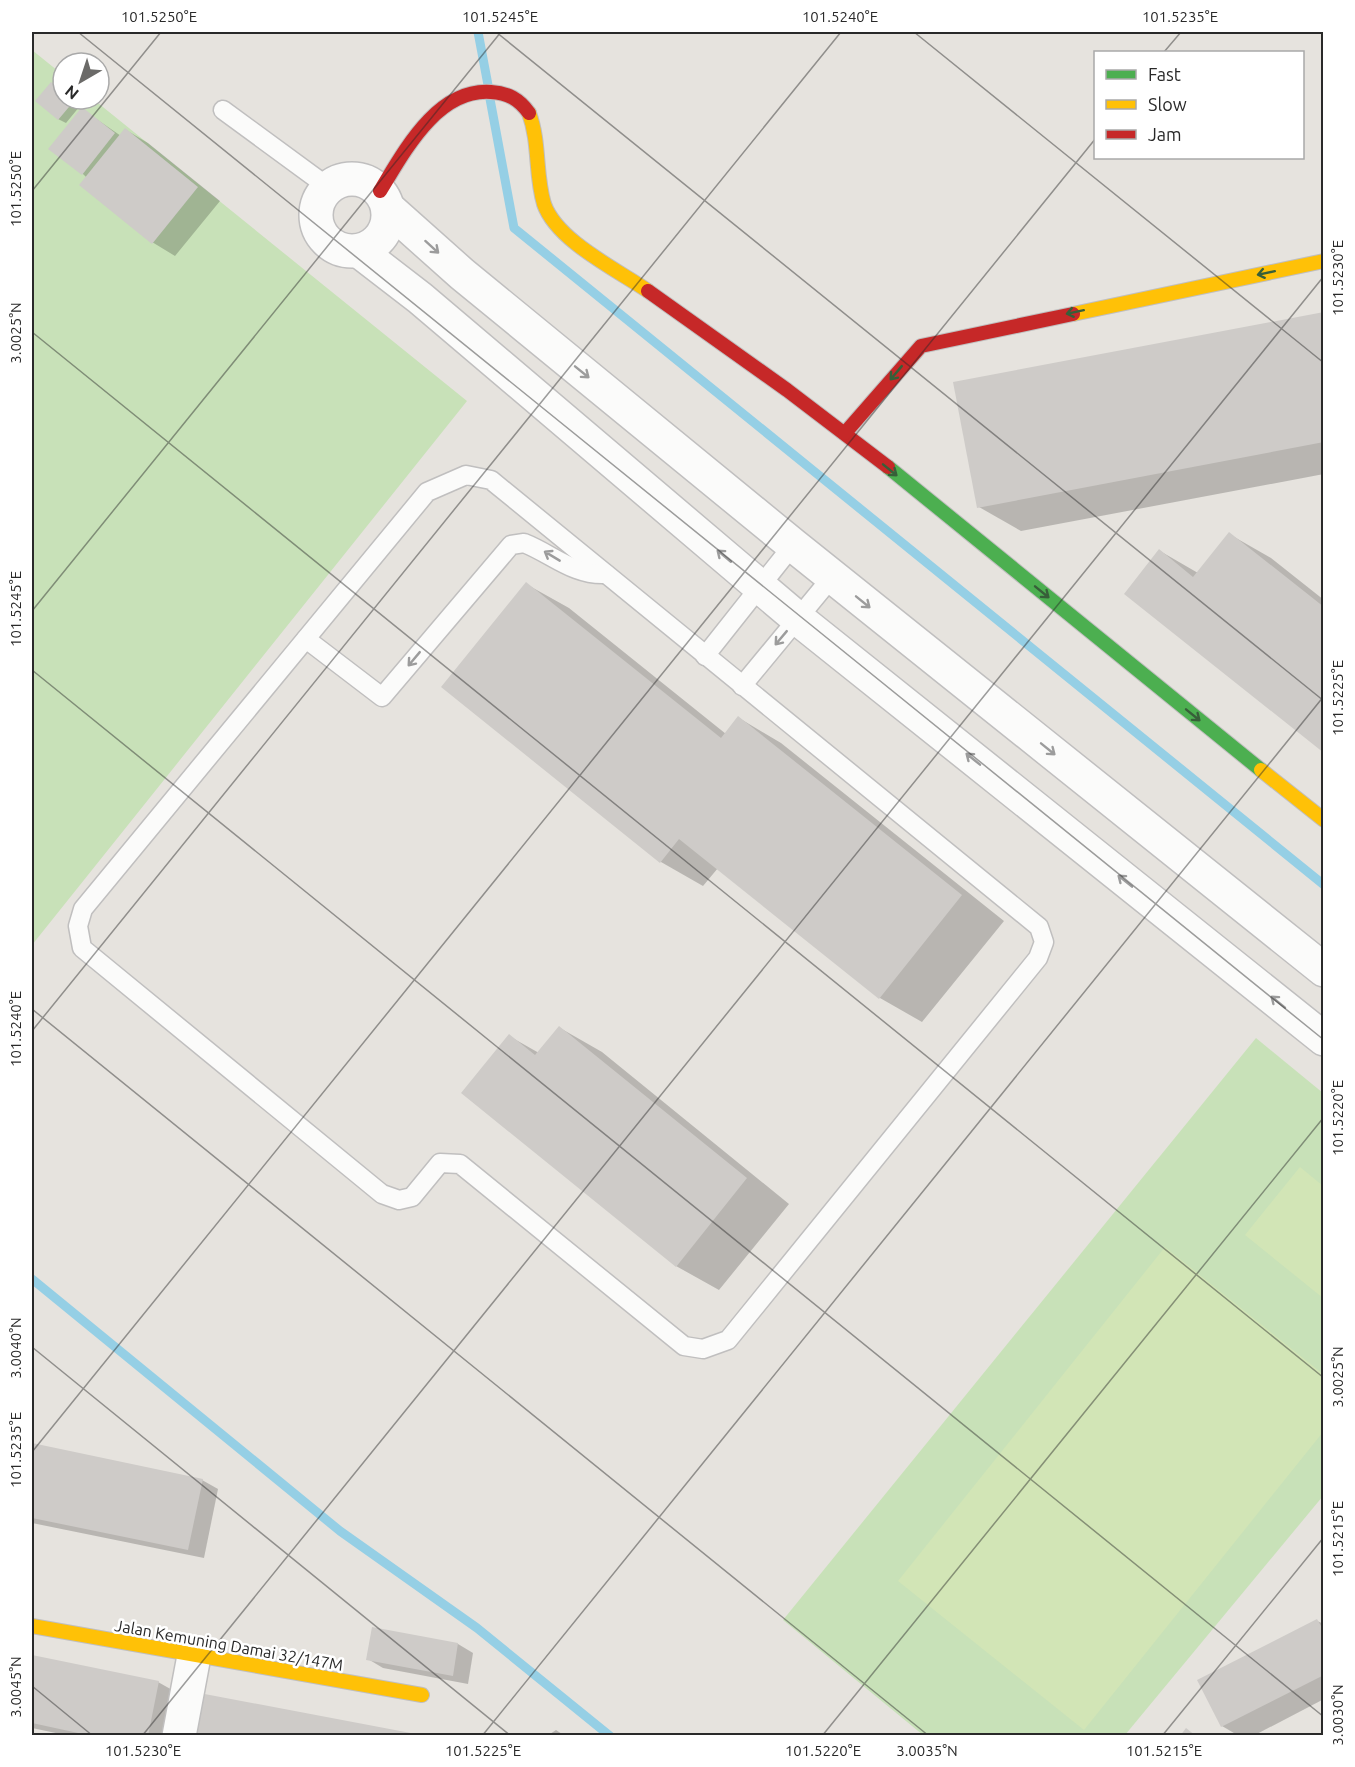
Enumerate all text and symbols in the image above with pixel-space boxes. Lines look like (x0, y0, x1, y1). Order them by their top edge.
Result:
text: 101.5250°E (121, 8, 197, 25)
text: 101.5245°E (462, 8, 538, 25)
text: 101.5240°E (802, 8, 878, 25)
text: 101.5235°E (1142, 8, 1218, 25)
north arrow (51, 51, 111, 111)
legend (1094, 51, 1304, 159)
text: Fast (1148, 64, 1181, 84)
text: N (61, 82, 82, 103)
text: Slow (1148, 94, 1187, 114)
text: Jam (1148, 124, 1182, 144)
text: 101.5250°E (7, 151, 24, 227)
one-way arrow (424, 240, 439, 254)
text: 101.5230°E (1329, 240, 1346, 316)
one-way arrow (1257, 268, 1276, 279)
text: 3.0025°N (7, 302, 24, 364)
one-way arrow (1066, 307, 1085, 318)
one-way arrow (889, 365, 903, 380)
one-way arrow (573, 366, 589, 379)
one-way arrow (882, 463, 897, 477)
one-way arrow (544, 550, 561, 562)
one-way arrow (716, 550, 732, 563)
text: 101.5245°E (7, 571, 24, 647)
one-way arrow (1034, 586, 1050, 599)
one-way arrow (855, 595, 871, 608)
one-way arrow (774, 630, 788, 645)
one-way arrow (407, 651, 420, 667)
text: 101.5225°E (1329, 660, 1346, 736)
one-way arrow (1185, 708, 1201, 721)
one-way arrow (1040, 743, 1056, 756)
one-way arrow (965, 752, 981, 765)
one-way arrow (1118, 874, 1134, 887)
text: 101.5240°E (7, 991, 24, 1067)
one-way arrow (1270, 996, 1286, 1009)
text: 101.5220°E (1329, 1080, 1346, 1156)
text: 3.0040°N (7, 1317, 24, 1379)
text: 3.0025°N (1329, 1346, 1346, 1408)
text: 101.5235°E (7, 1412, 24, 1488)
text: 101.5215°E (1329, 1501, 1346, 1577)
street label: Jalan Kemuning Damai 32/147M (113, 1616, 345, 1674)
text: 3.0045°N (7, 1656, 24, 1718)
text: 3.0030°N (1329, 1684, 1346, 1746)
text: 101.5230°E (105, 1742, 181, 1759)
text: 101.5225°E (445, 1742, 521, 1759)
text: 101.5220°E (785, 1742, 861, 1759)
text: 3.0035°N (896, 1742, 958, 1759)
text: 101.5215°E (1126, 1742, 1202, 1759)

